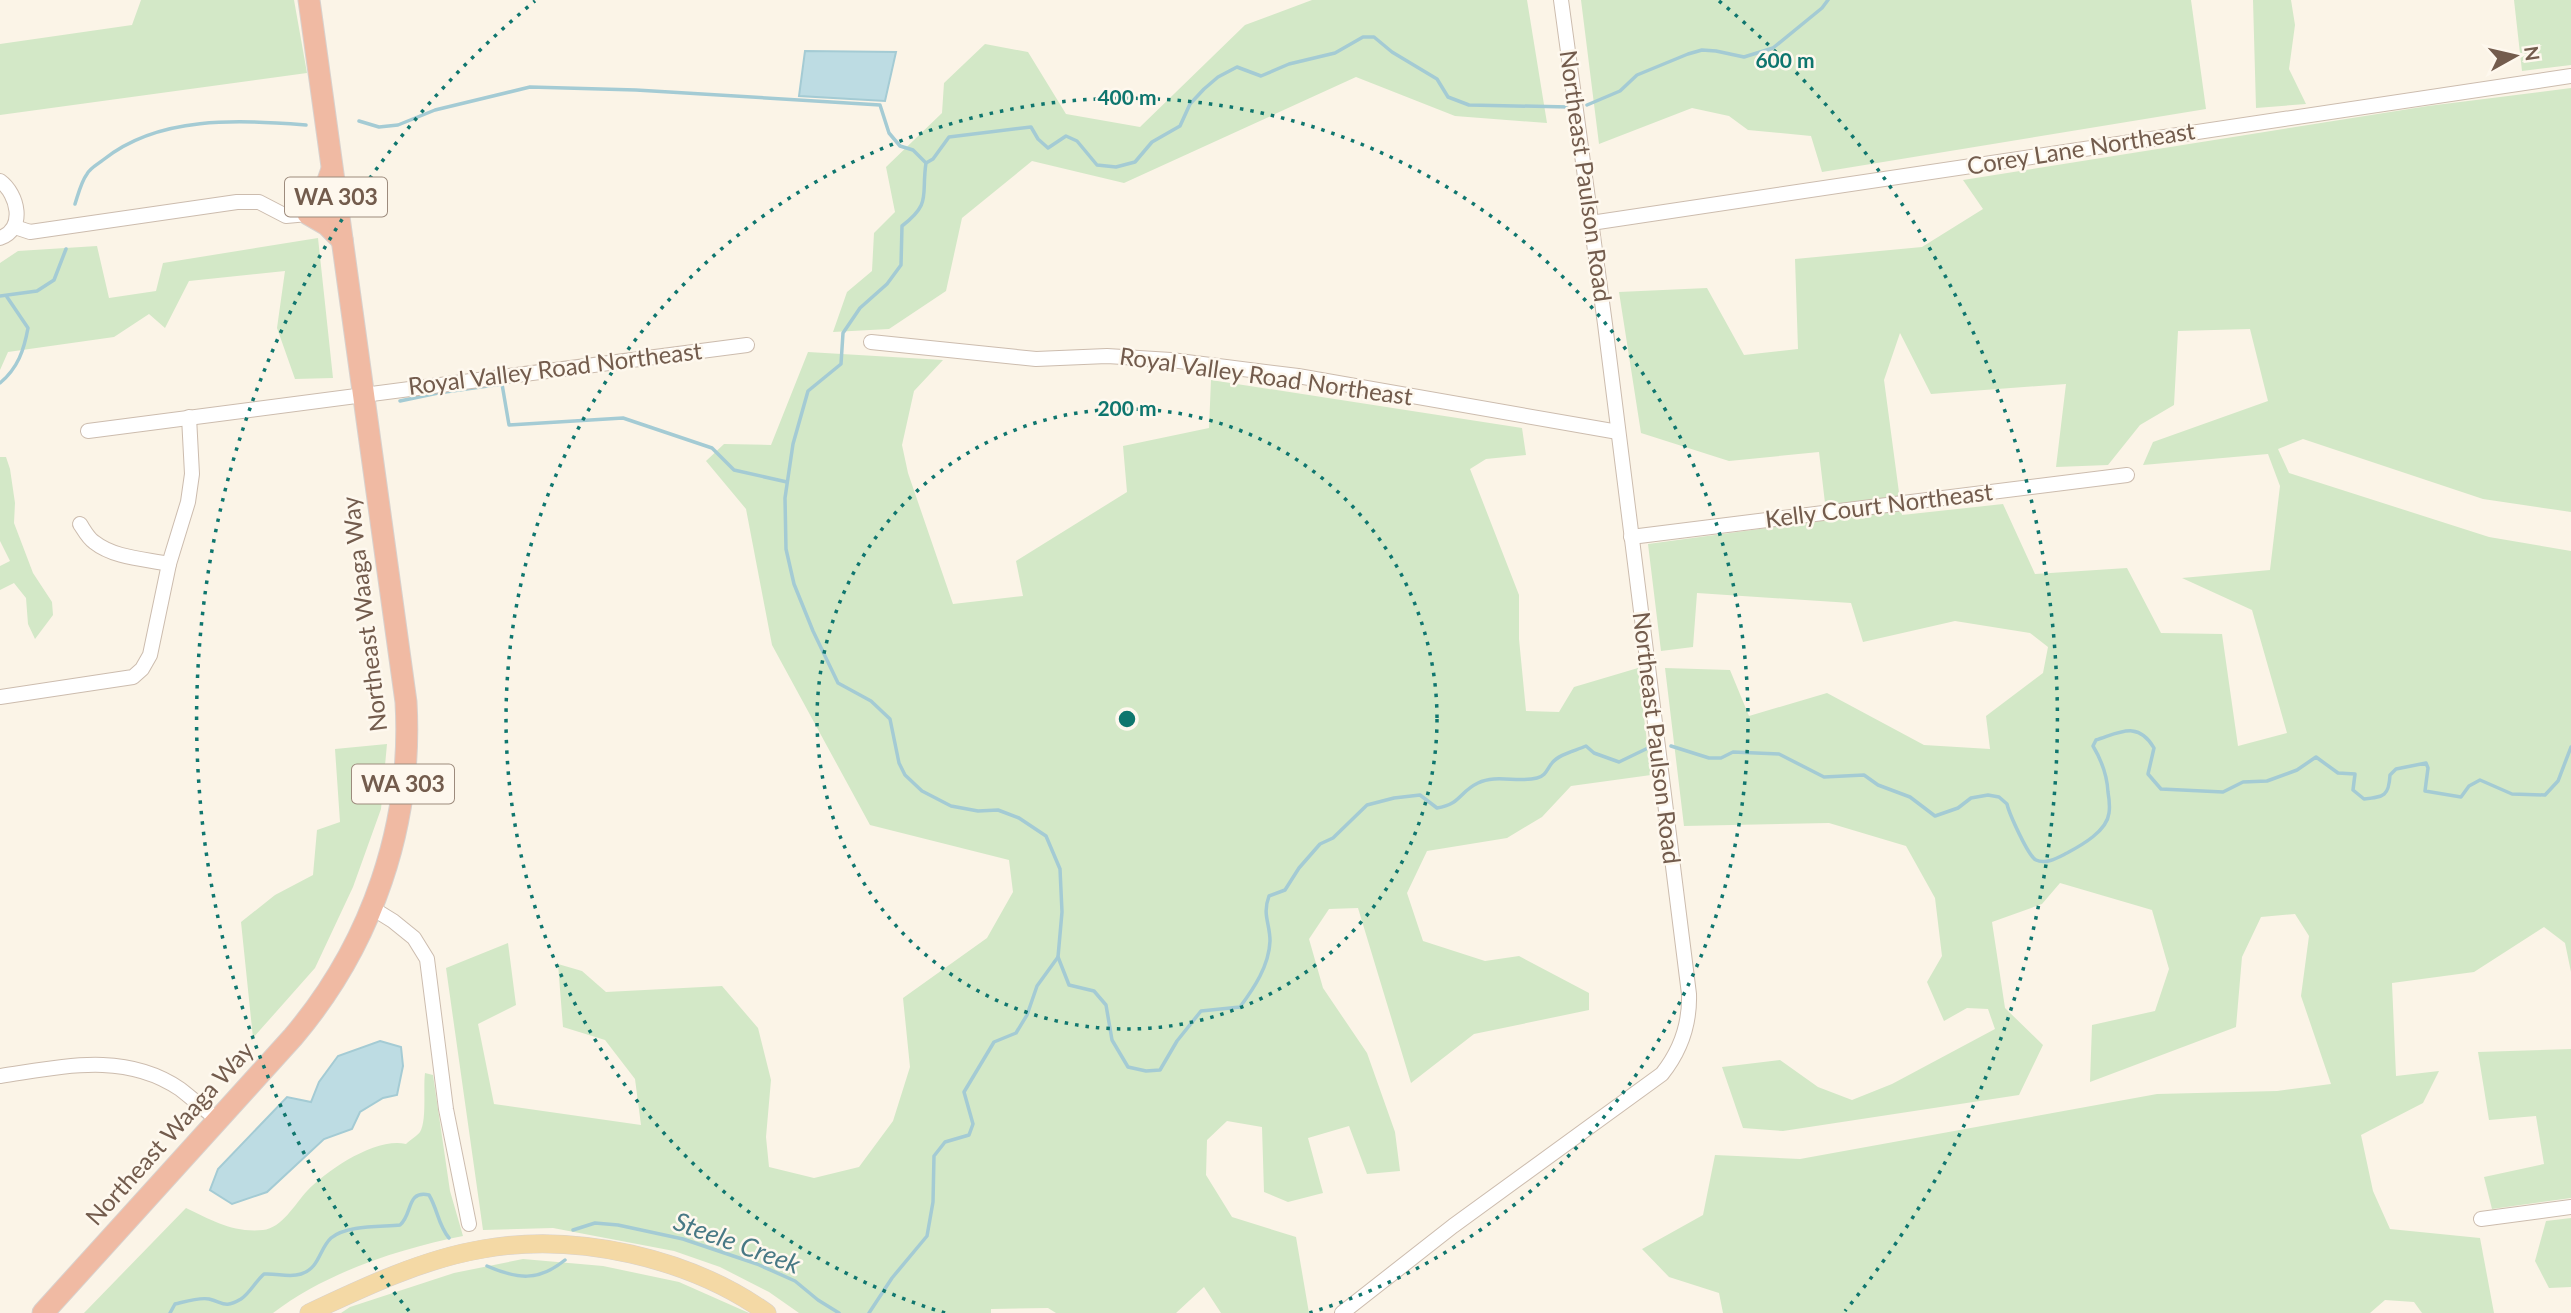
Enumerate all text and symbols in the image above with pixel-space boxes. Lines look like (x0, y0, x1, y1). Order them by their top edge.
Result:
north arrow (2480, 21, 2550, 91)
text: N (2520, 45, 2545, 62)
text: 600 m (1755, 47, 1815, 72)
street label: Northeast Paulson Road (1554, 48, 1619, 303)
text: 400 m (1097, 84, 1157, 109)
street label: Corey Lane Northeast (1965, 115, 2197, 180)
road number: WA 303 (285, 178, 387, 216)
street label: Royal Valley Road Northeast (406, 335, 704, 400)
street label: Royal Valley Road Northeast (1118, 341, 1415, 411)
text: 200 m (1097, 395, 1157, 420)
street label: Kelly Court Northeast (1763, 476, 1995, 533)
street label: Northeast Waaga Way (335, 494, 392, 733)
street label: Northeast Paulson Road (1628, 610, 1687, 866)
centre of rings (1115, 707, 1139, 731)
road number: WA 303 (352, 764, 454, 804)
street label: Northeast Waaga Way (79, 1035, 259, 1231)
water label: Steele Creek (670, 1204, 806, 1280)

